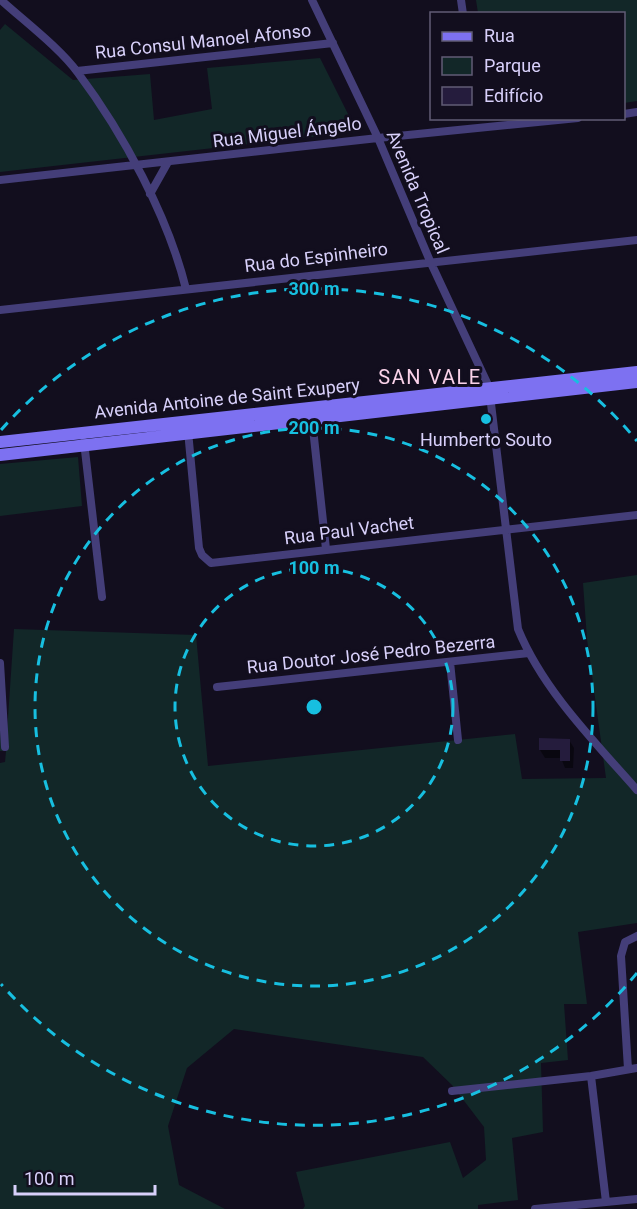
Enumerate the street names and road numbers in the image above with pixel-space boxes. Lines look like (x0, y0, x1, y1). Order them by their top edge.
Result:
street label: Rua Consul Manoel Afonso (94, 19, 312, 63)
street label: Rua Miguel Ángelo (211, 112, 363, 152)
street label: Avenida Tropical (383, 127, 453, 257)
street label: Rua do Espinheiro (243, 238, 389, 276)
street label: Avenida Antoine de Saint Exupery (93, 374, 361, 422)
street label: Rua Paul Vachet (283, 512, 415, 548)
street label: Rua Doutor José Pedro Bezerra (246, 631, 496, 677)

